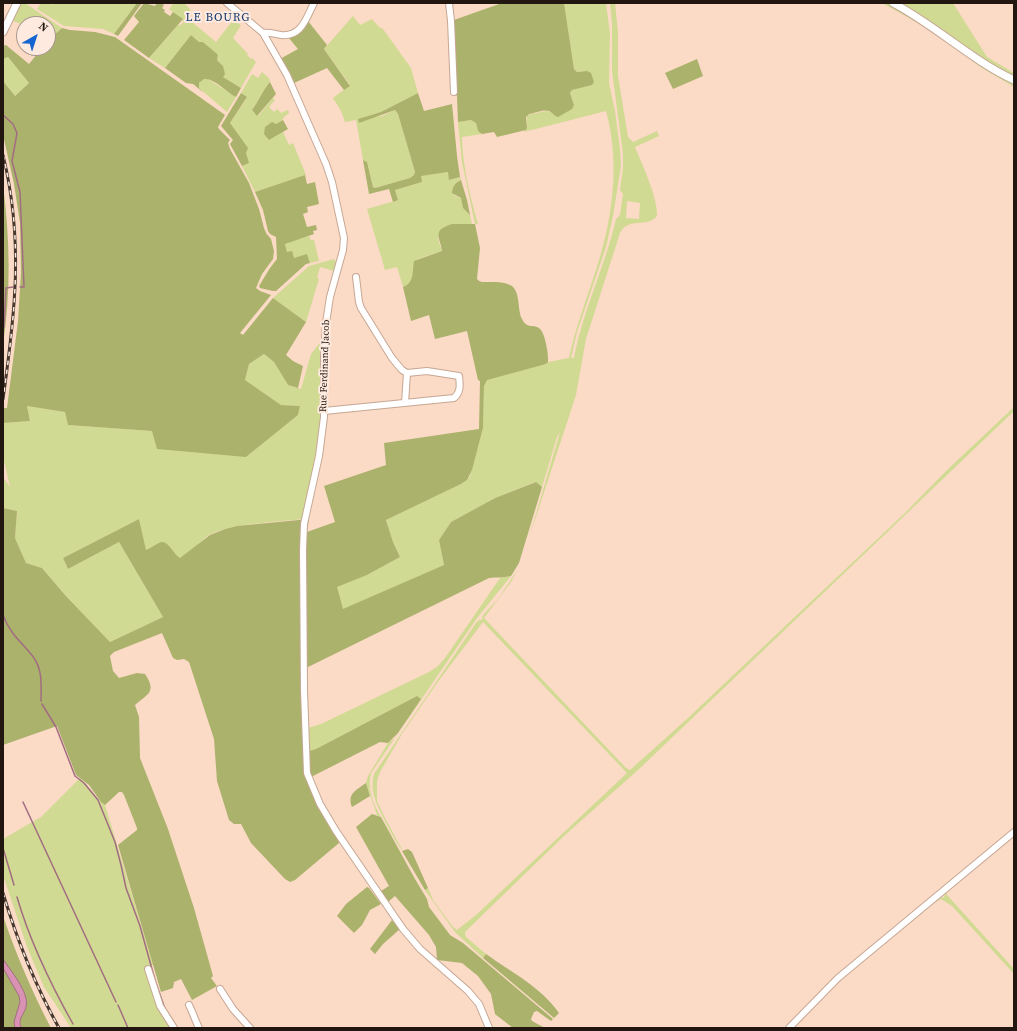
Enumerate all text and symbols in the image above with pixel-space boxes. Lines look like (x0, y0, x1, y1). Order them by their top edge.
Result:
district label: LE BOURG (186, 11, 250, 25)
north arrow (16, 16, 56, 56)
text: N (35, 19, 51, 35)
street label: Rue Ferdinand Jacob (317, 320, 333, 412)

